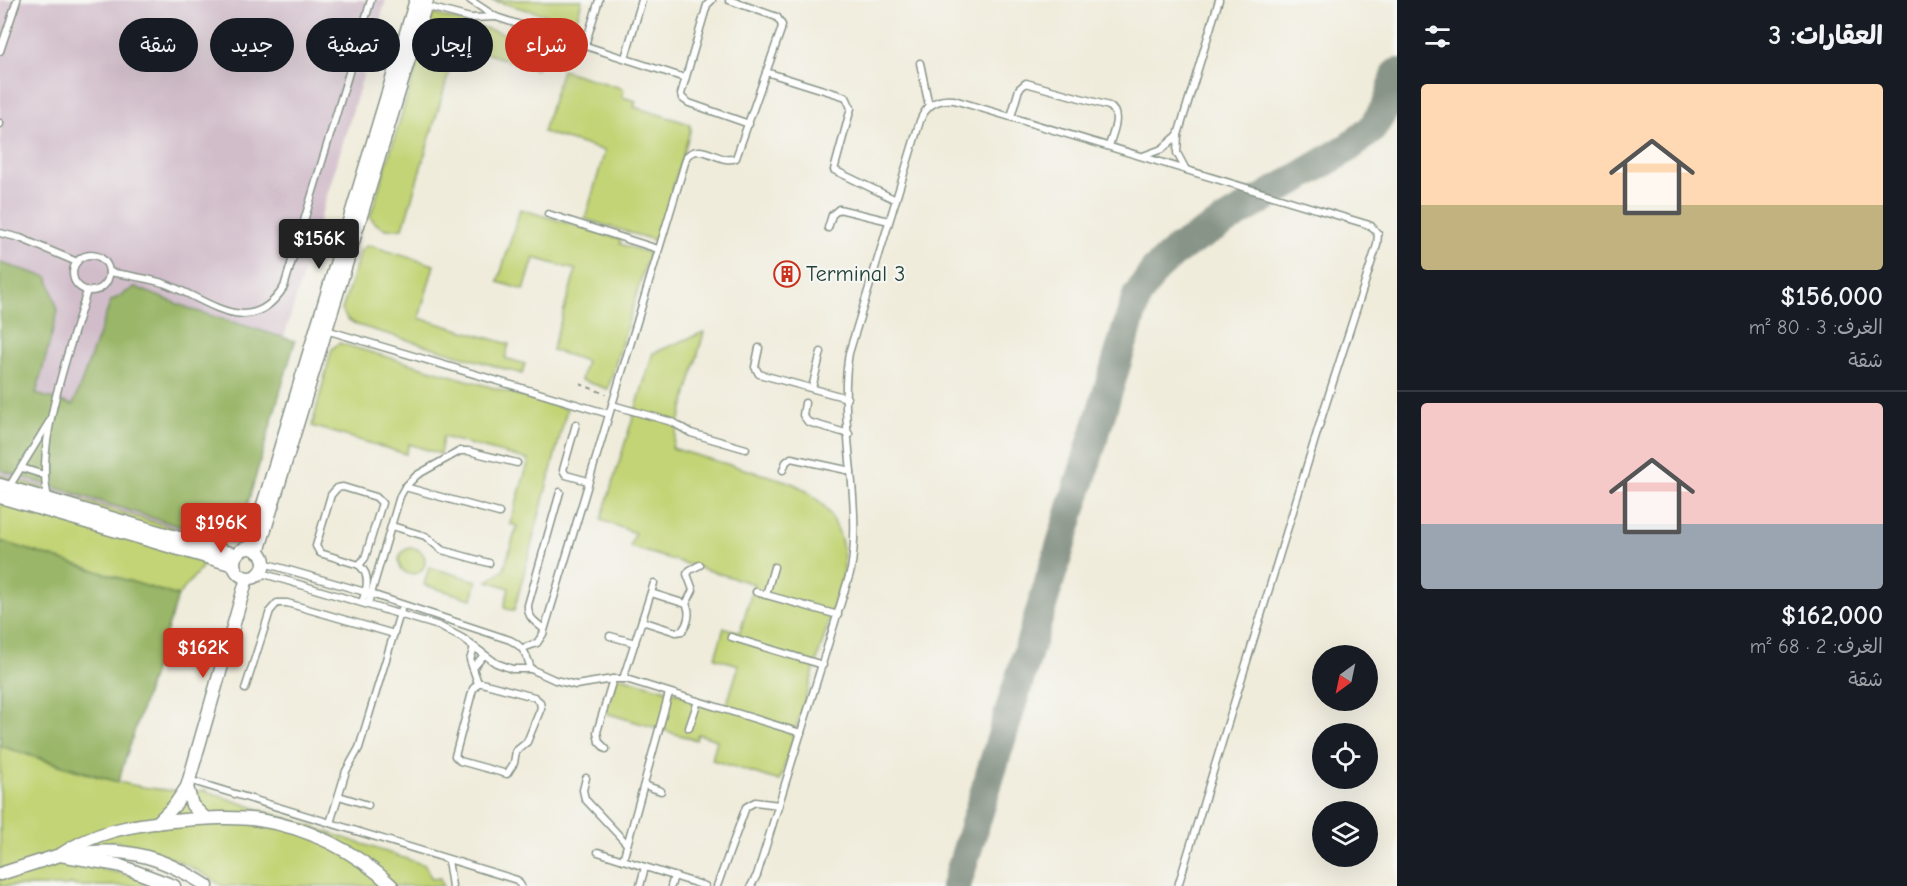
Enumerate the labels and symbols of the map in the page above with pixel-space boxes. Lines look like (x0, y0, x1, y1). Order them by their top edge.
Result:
pin: $156K (277, 219, 361, 270)
building icon: Terminal 3 (772, 259, 802, 289)
place label: Terminal 3 (806, 261, 905, 287)
pin: $196K (179, 503, 263, 554)
pin: $162K (161, 628, 245, 679)
north arrow (1312, 645, 1378, 711)

